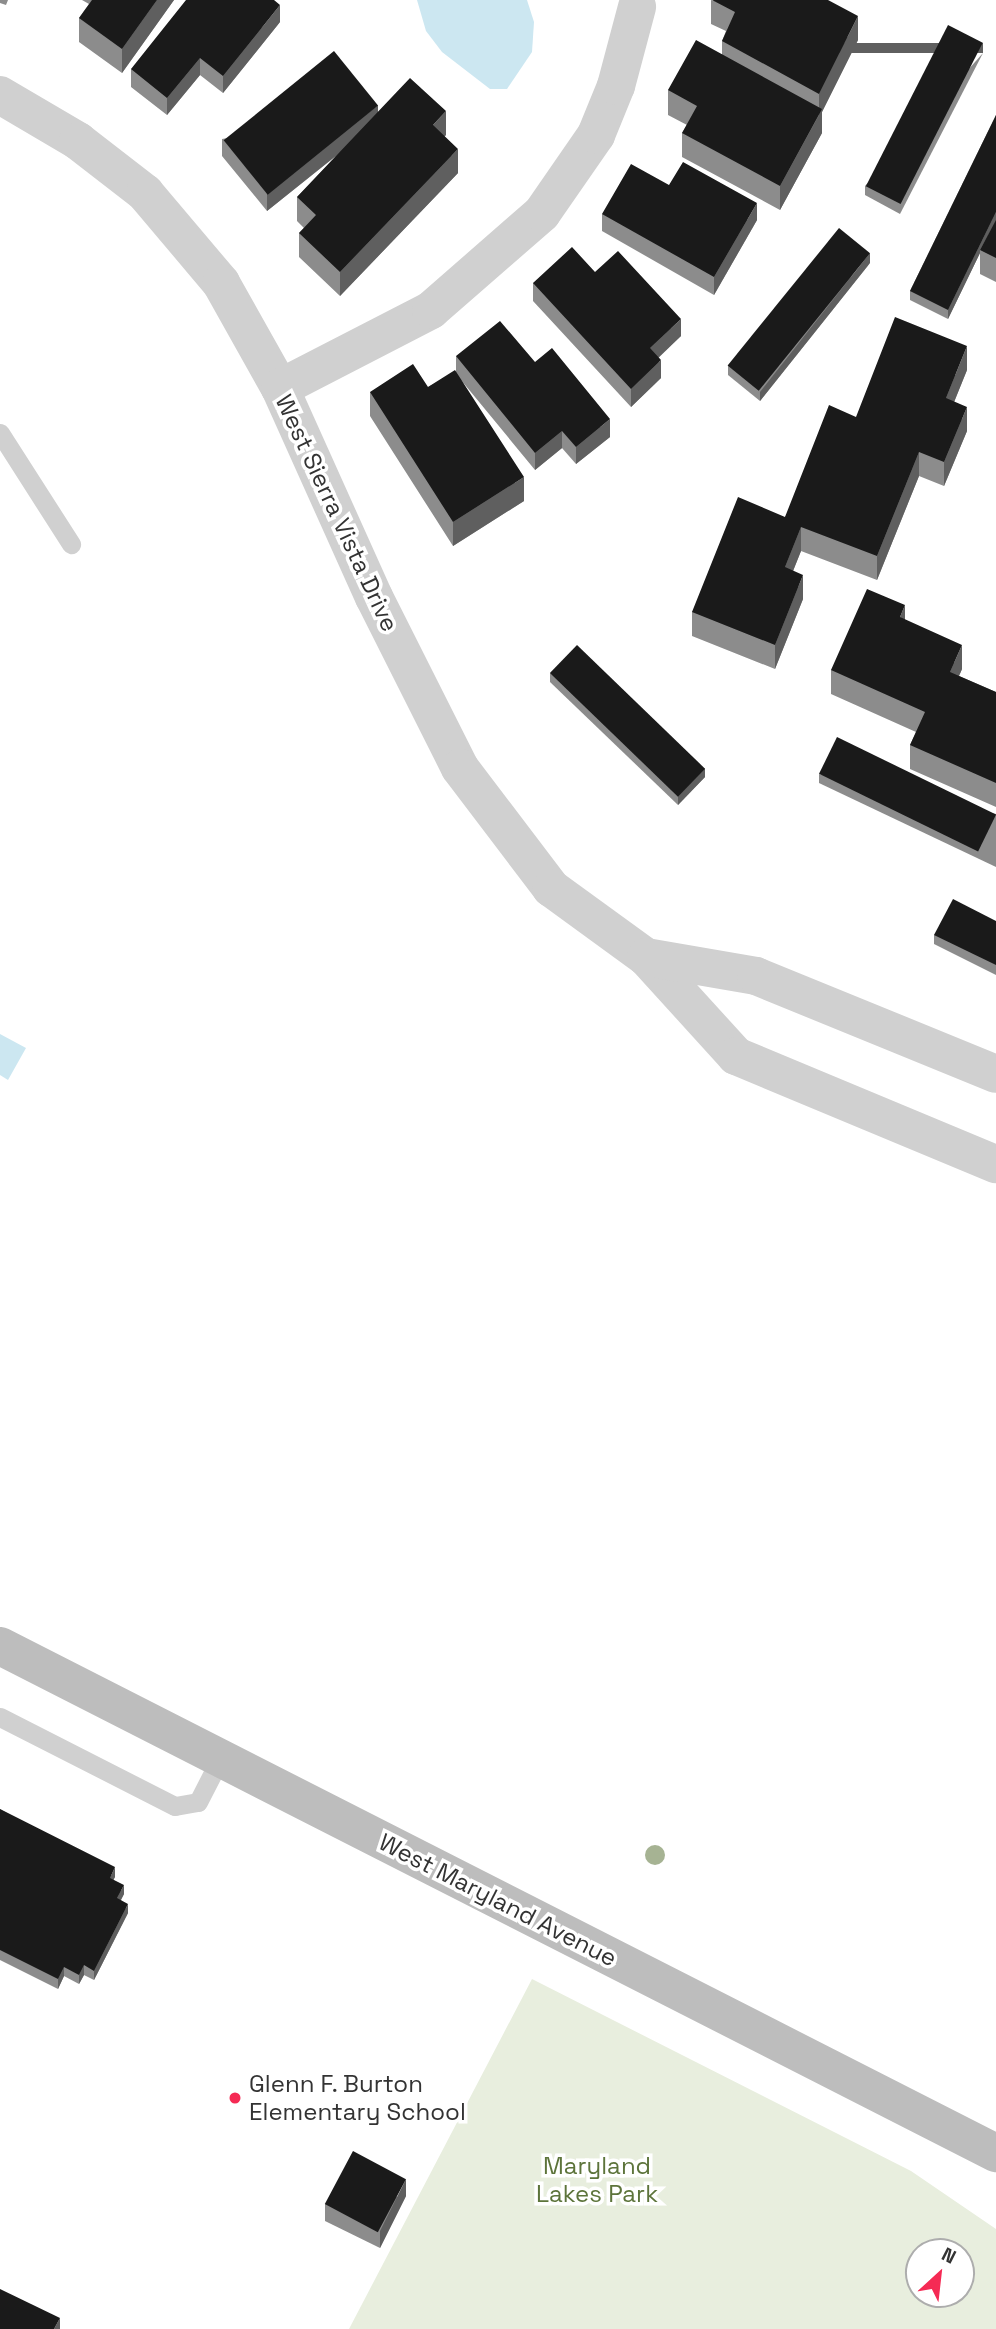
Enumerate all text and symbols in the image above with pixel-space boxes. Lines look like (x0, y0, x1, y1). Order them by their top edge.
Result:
street label: West Sierra Vista Drive (269, 390, 405, 636)
street label: West Maryland Avenue (374, 1827, 622, 1973)
place label: Glenn F. Burton Elementary School (249, 2070, 466, 2126)
marker: Glenn F. Burton Elementary School (227, 2090, 243, 2106)
park label: Maryland Lakes Park (536, 2152, 658, 2208)
north arrow (905, 2238, 975, 2308)
text: N (937, 2242, 960, 2270)

